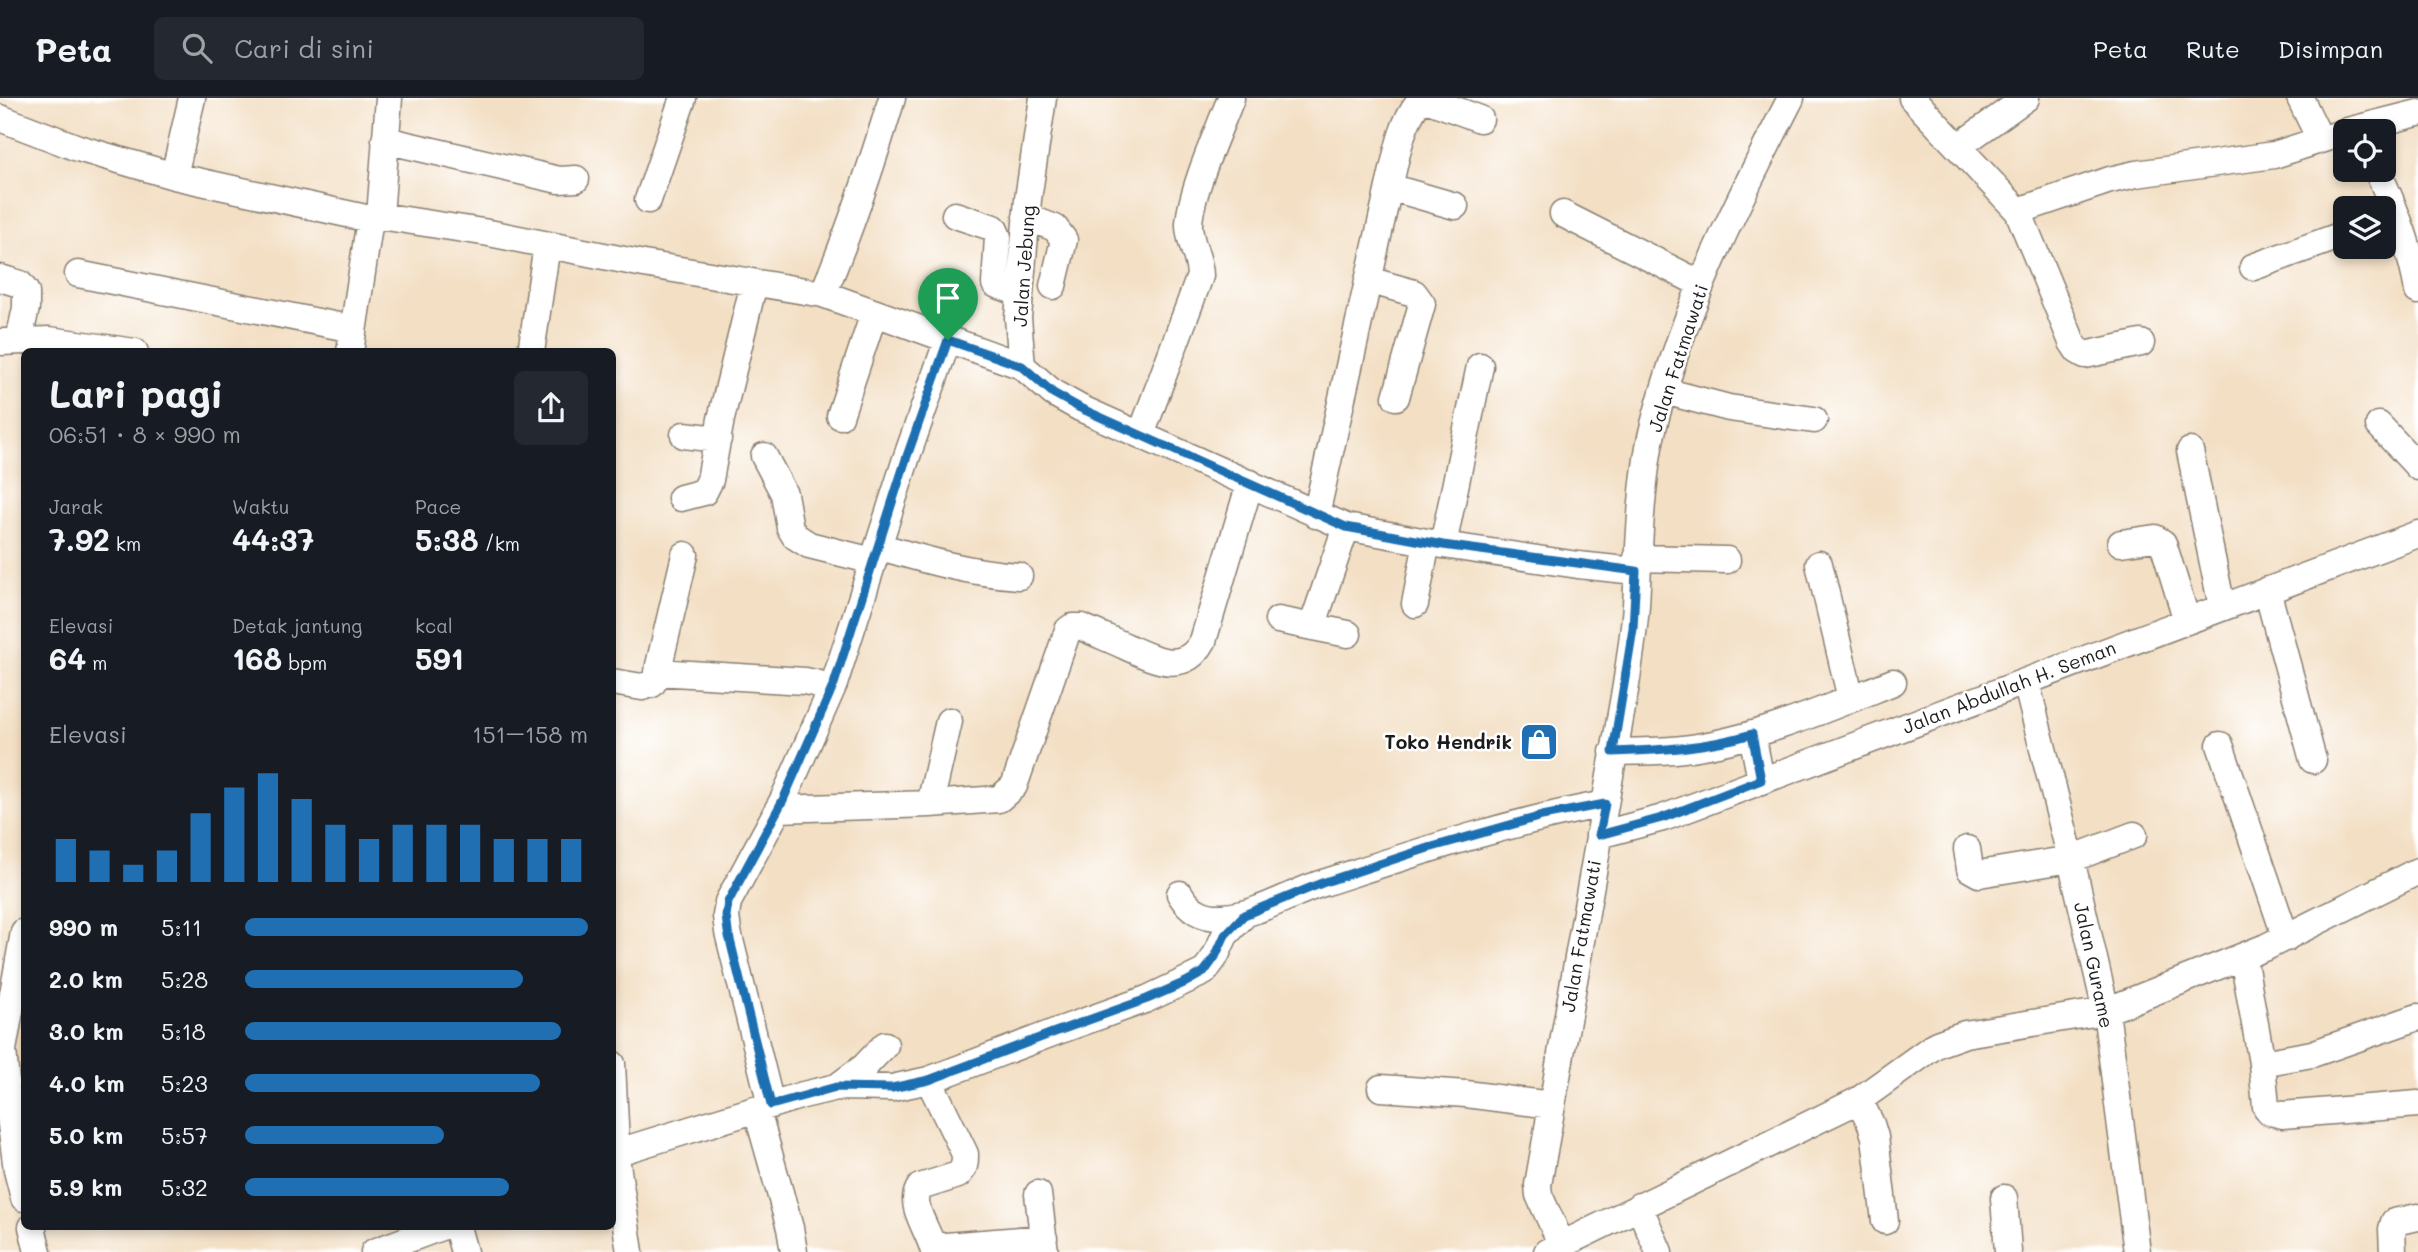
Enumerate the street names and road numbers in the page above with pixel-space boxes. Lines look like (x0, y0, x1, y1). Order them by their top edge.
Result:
street label: Jalan Jebung (1007, 204, 1040, 328)
street label: Jalan Fatmawati (1642, 281, 1713, 435)
street label: Jalan Abdullah H. Seman (1899, 634, 2119, 739)
street label: Jalan Fatmawati (1555, 858, 1606, 1014)
street label: Jalan Gurame (2069, 900, 2120, 1030)

